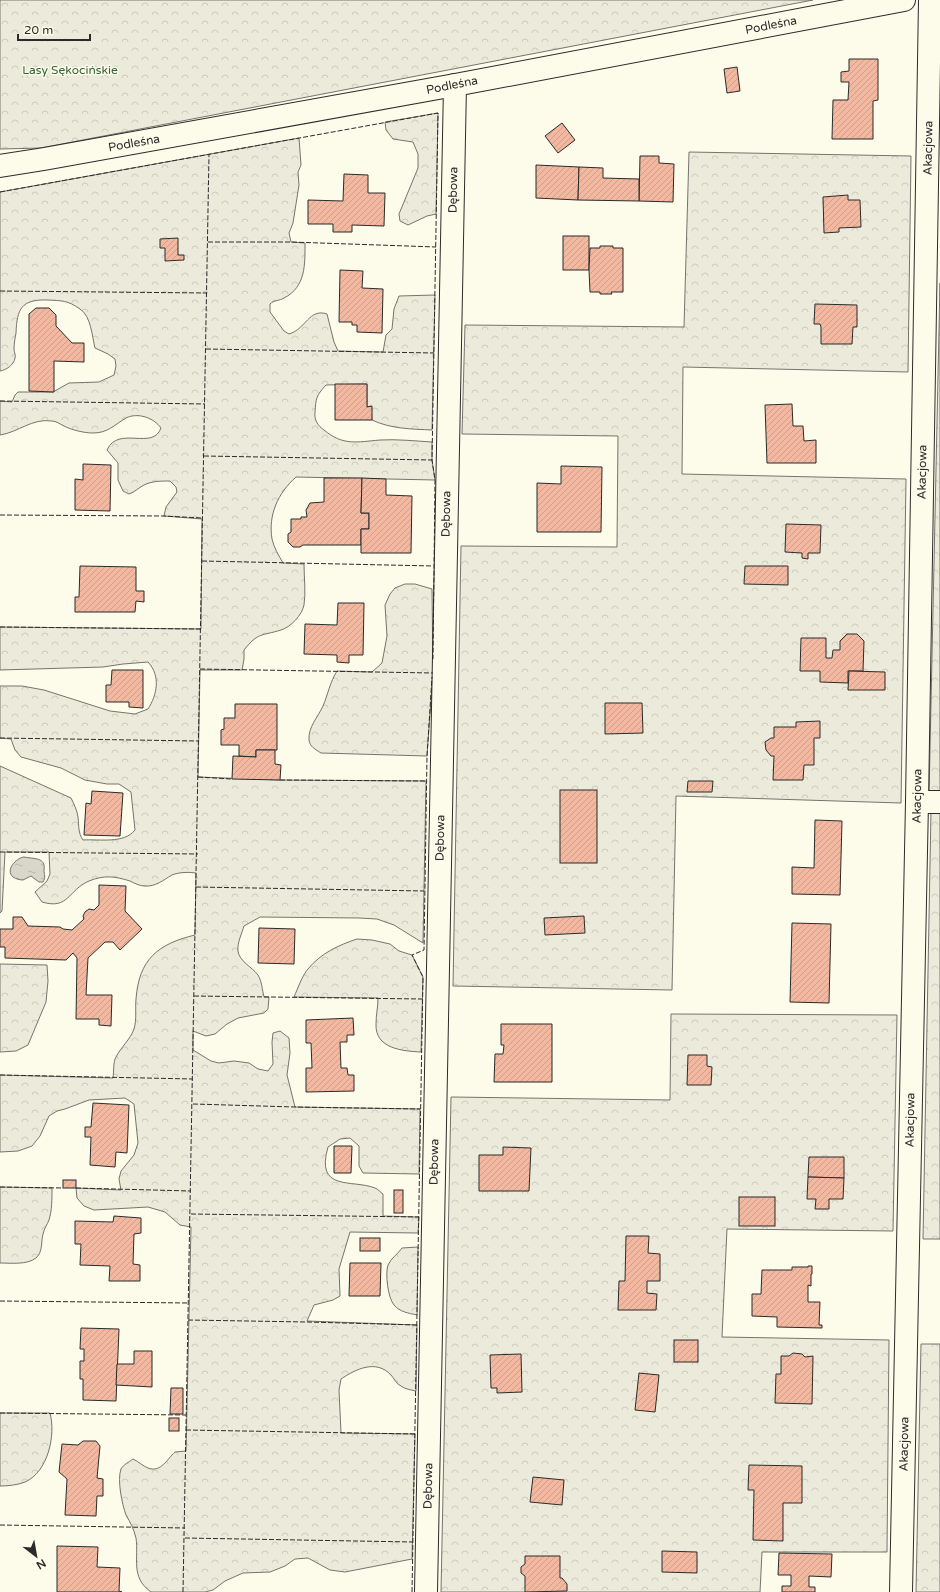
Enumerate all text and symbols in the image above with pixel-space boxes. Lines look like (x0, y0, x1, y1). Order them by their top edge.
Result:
street label: Podleśna (744, 13, 798, 37)
scale bar (18, 16, 90, 42)
text: 20 m (24, 23, 53, 37)
park label: Lasy Sękocińskie (22, 63, 118, 77)
street label: Podleśna (425, 73, 479, 97)
street label: Akacjowa (921, 120, 935, 176)
street label: Podleśna (107, 132, 161, 154)
street label: Dębowa (446, 167, 460, 213)
street label: Akacjowa (915, 444, 929, 500)
street label: Dębowa (439, 491, 453, 537)
street label: Akacjowa (910, 768, 924, 824)
street label: Dębowa (433, 815, 447, 861)
street label: Akacjowa (903, 1092, 917, 1148)
street label: Dębowa (427, 1139, 441, 1185)
street label: Akacjowa (897, 1416, 911, 1472)
street label: Dębowa (421, 1463, 435, 1509)
north arrow (16, 1536, 56, 1576)
text: N (34, 1556, 48, 1572)

